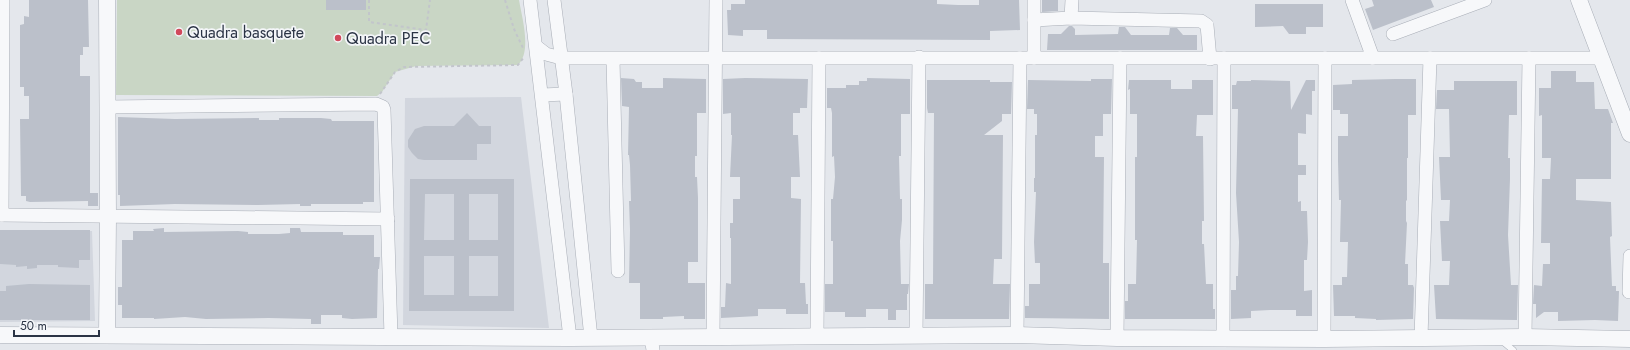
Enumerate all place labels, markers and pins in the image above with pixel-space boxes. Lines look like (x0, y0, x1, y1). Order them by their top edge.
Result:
place label: Quadra basquete (187, 21, 304, 44)
marker: Quadra basquete (174, 27, 184, 37)
place label: Quadra PEC (346, 27, 430, 50)
marker: Quadra PEC (333, 33, 343, 43)

